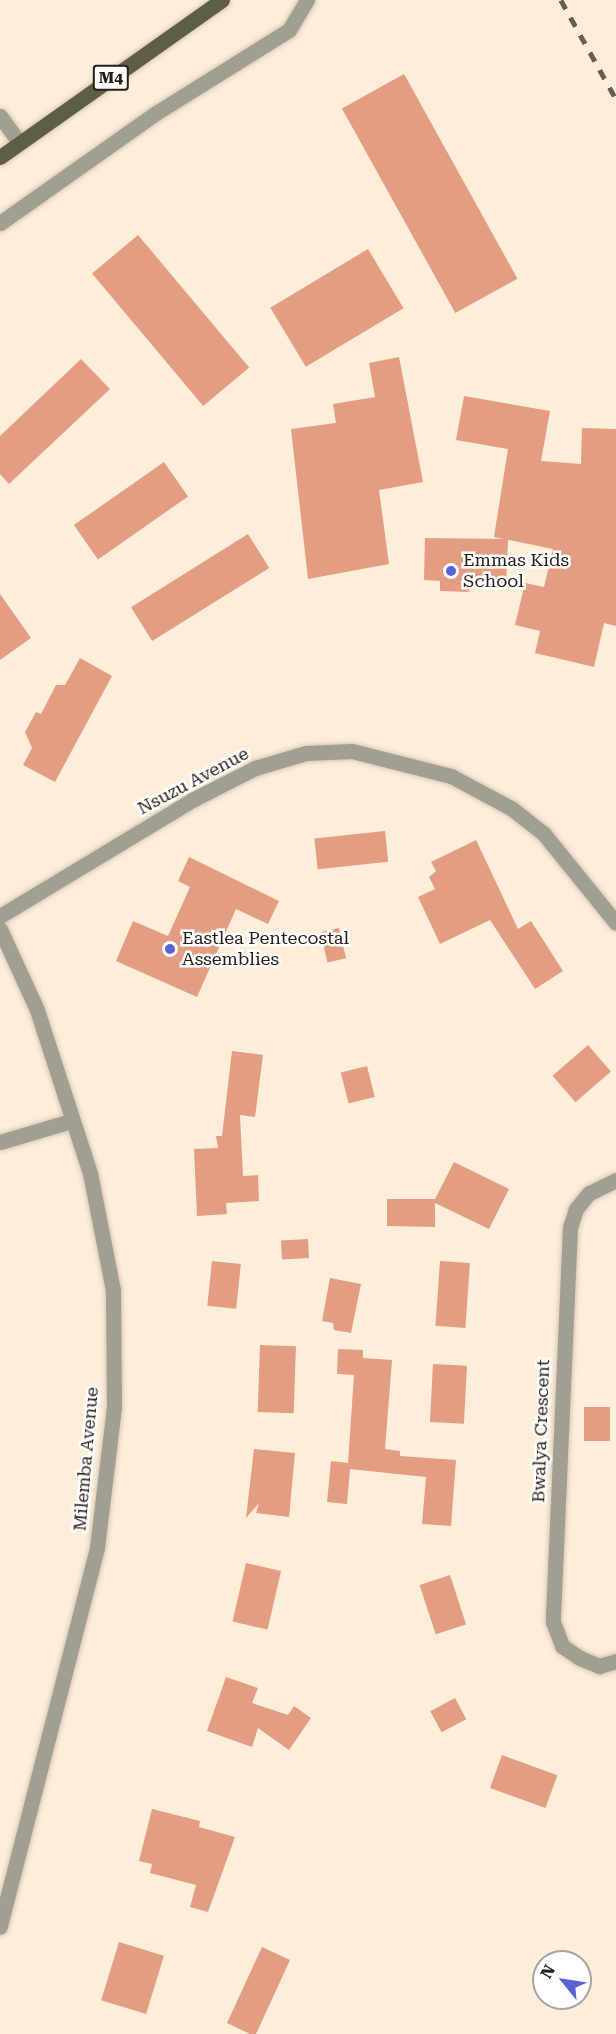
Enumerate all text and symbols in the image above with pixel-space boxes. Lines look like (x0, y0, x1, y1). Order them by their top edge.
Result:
road number: M4 (92, 65, 130, 91)
place label: Emmas Kids School (463, 550, 569, 592)
marker: Emmas Kids School (444, 564, 458, 578)
street label: Nsuzu Avenue (134, 743, 252, 819)
place label: Eastlea Pentecostal Assemblies (182, 928, 349, 970)
marker: Eastlea Pentecostal Assemblies (163, 942, 177, 956)
street label: Bwalya Crescent (528, 1359, 554, 1503)
street label: Milemba Avenue (69, 1386, 103, 1532)
north arrow (532, 1950, 592, 2010)
text: N (536, 1962, 559, 1982)

